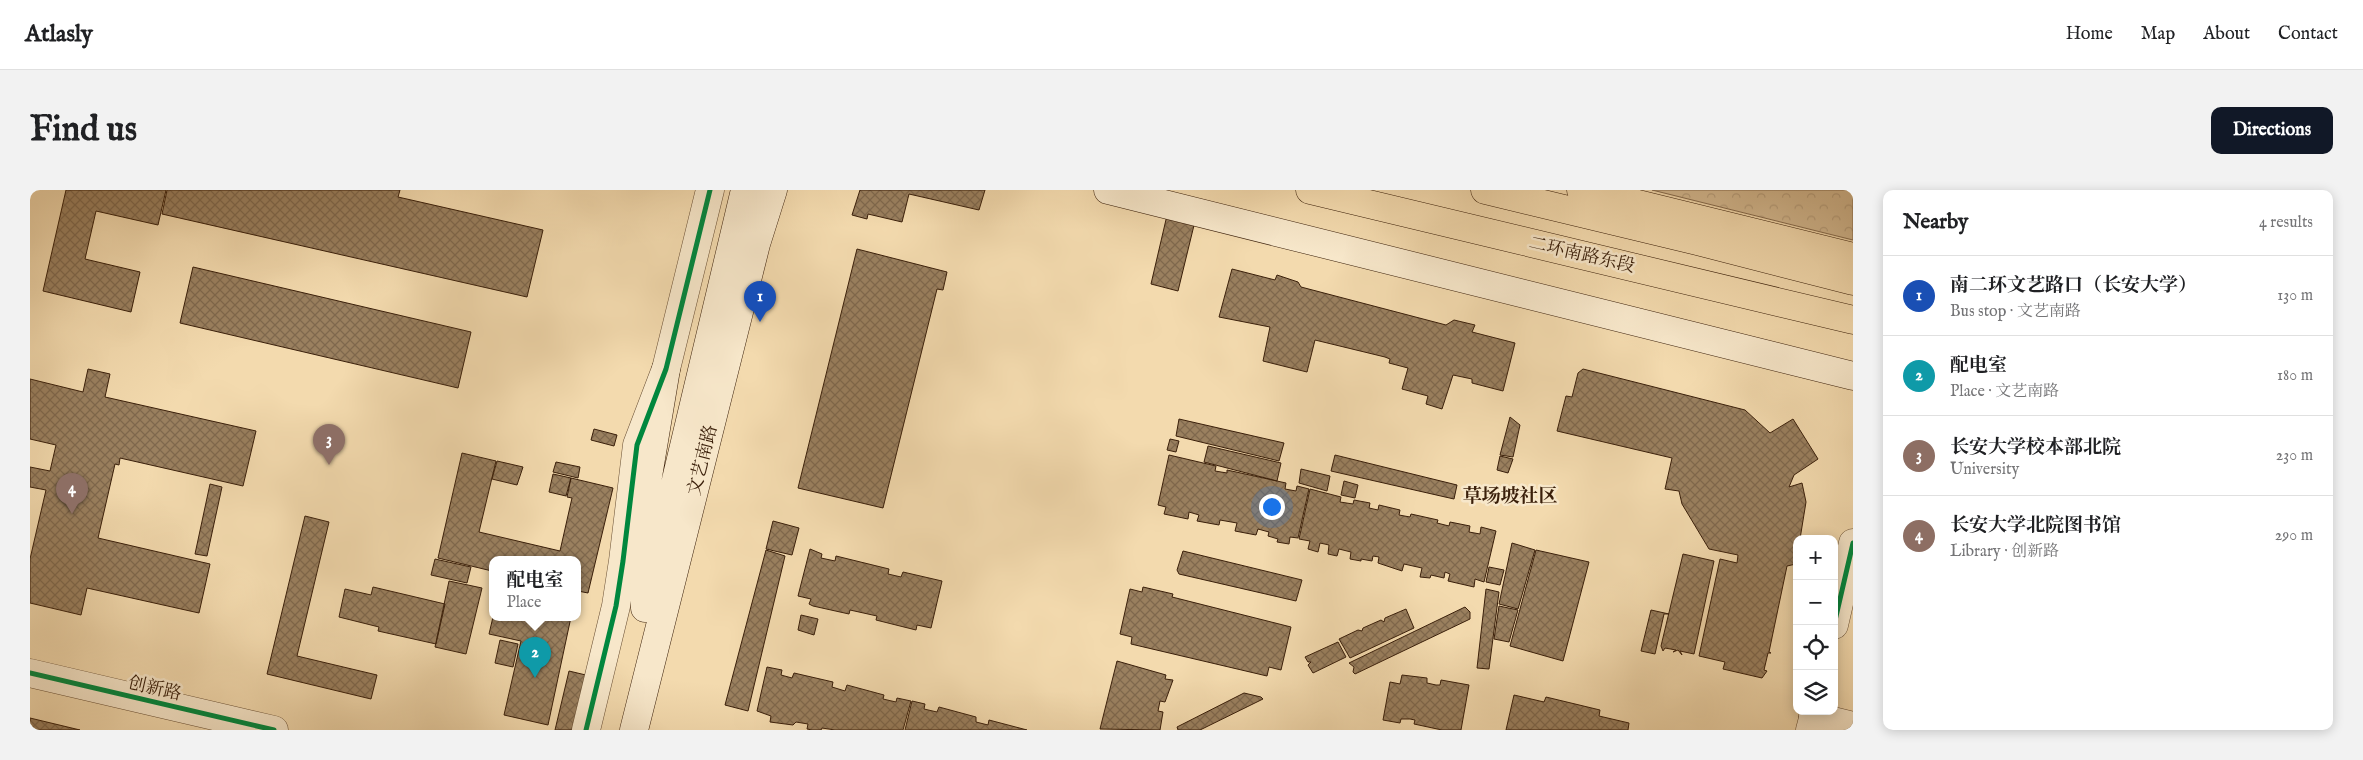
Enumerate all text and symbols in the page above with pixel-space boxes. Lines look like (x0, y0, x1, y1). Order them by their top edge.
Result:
text: Atlasly (25, 19, 93, 50)
text: Home (2066, 23, 2113, 46)
text: Map (2141, 23, 2175, 46)
text: About (2203, 23, 2250, 46)
text: Contact (2278, 23, 2338, 46)
button: Directions (2211, 107, 2333, 154)
text: Find us (30, 108, 137, 153)
text: Nearby (1903, 209, 1968, 236)
text: 4 results (2259, 213, 2313, 233)
street label: 二环南路东段 (1526, 232, 1637, 279)
text: 南二环文艺路口（长安大学） (1950, 274, 2197, 298)
pin: 1 (744, 281, 776, 322)
text: 1 (1916, 286, 1922, 306)
text: 130 m (2277, 286, 2313, 306)
text: Bus stop · 文艺南路 (1950, 302, 2081, 322)
text: 配电室 (1950, 354, 2007, 378)
text: 2 (1915, 366, 1923, 386)
text: 180 m (2277, 366, 2313, 386)
text: Place · 文艺南路 (1950, 382, 2059, 402)
street label: 文艺南路 (684, 423, 723, 498)
pin: 3 (313, 424, 345, 465)
text: 长安大学校本部北院 (1950, 436, 2121, 460)
text: 3 (1916, 446, 1922, 466)
text: 230 m (2276, 446, 2313, 466)
text: University (1950, 460, 2019, 480)
pin: 4 (56, 473, 88, 514)
district label: 草场坡社区 (1462, 485, 1558, 509)
your location (1259, 494, 1285, 520)
text: 长安大学北院图书馆 (1950, 514, 2121, 538)
text: 4 (1915, 526, 1923, 546)
text: 290 m (2275, 526, 2313, 546)
map controls (1793, 535, 1838, 715)
button: + (1793, 535, 1838, 580)
text: Library · 创新路 (1950, 542, 2059, 562)
popup (489, 556, 581, 621)
text: 配电室 (506, 569, 564, 593)
button: − (1793, 580, 1838, 625)
text: Place (506, 593, 541, 613)
button: locate (1793, 625, 1838, 670)
pin: 2 (519, 637, 551, 678)
button: layers (1793, 670, 1838, 715)
street label: 创新路 (126, 672, 184, 707)

